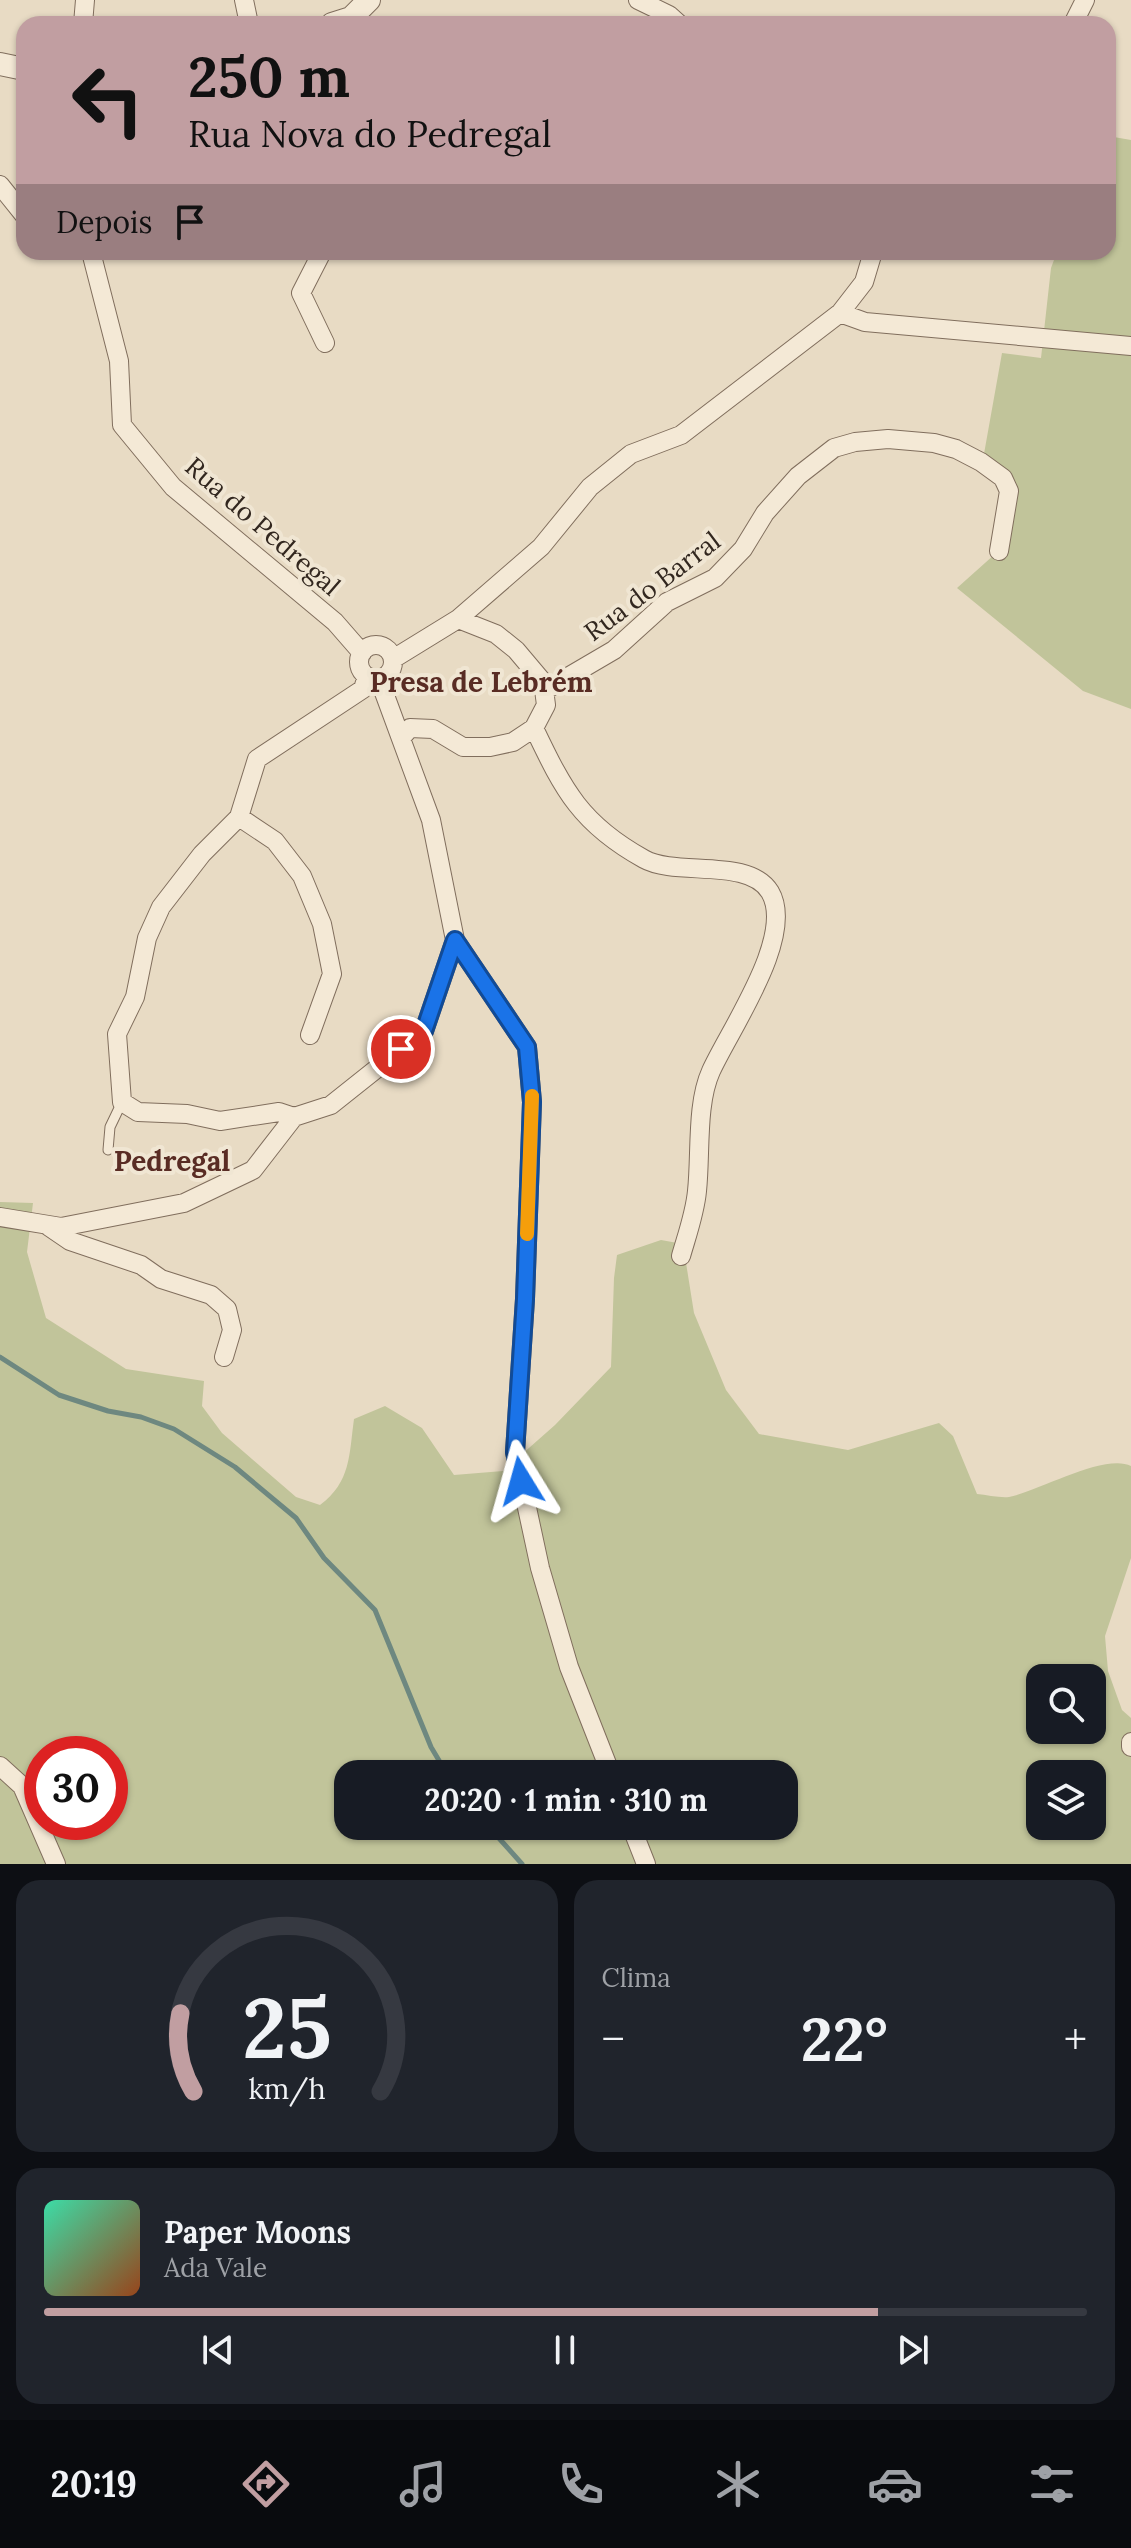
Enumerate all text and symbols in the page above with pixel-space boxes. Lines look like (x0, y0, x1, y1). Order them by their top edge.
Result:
text: 250 m (188, 41, 350, 112)
icon: left (56, 48, 160, 152)
text: Rua Nova do Pedregal (188, 111, 551, 157)
icon: arrive (168, 200, 212, 244)
text: Depois (56, 203, 152, 241)
street label: Rua do Pedregal (179, 450, 347, 602)
street label: Rua do Barral (577, 524, 727, 648)
district label: Presa de Lebrém (370, 664, 593, 700)
pin (367, 1015, 435, 1083)
icon: arrive (379, 1027, 423, 1071)
district label: Pedregal (114, 1143, 230, 1179)
position arrow (479, 1439, 563, 1523)
map controls (1026, 1664, 1106, 1840)
button: search (1026, 1664, 1106, 1744)
speed limit sign: 30 (24, 1736, 128, 1840)
button: layers (1026, 1760, 1106, 1840)
text: 20:20 · 1 min · 310 m (425, 1781, 707, 1819)
text: Clima (602, 1961, 671, 1994)
text: 25 (242, 1974, 331, 2081)
text: 22° (801, 2001, 888, 2077)
text: − (602, 2011, 625, 2067)
text: + (1064, 2011, 1087, 2067)
text: km/h (248, 2070, 325, 2107)
text: Paper Moons (164, 2213, 351, 2251)
text: Ada Vale (164, 2251, 267, 2284)
icon: previous (196, 2328, 240, 2372)
icon: pause (543, 2328, 587, 2372)
icon: next (891, 2328, 935, 2372)
icon: directions (238, 2456, 294, 2512)
icon: music (395, 2456, 451, 2512)
icon: phone (553, 2456, 609, 2512)
icon: climate (710, 2456, 766, 2512)
icon: car (867, 2456, 923, 2512)
icon: filters (1024, 2456, 1080, 2512)
text: 20:19 (51, 2461, 137, 2507)

